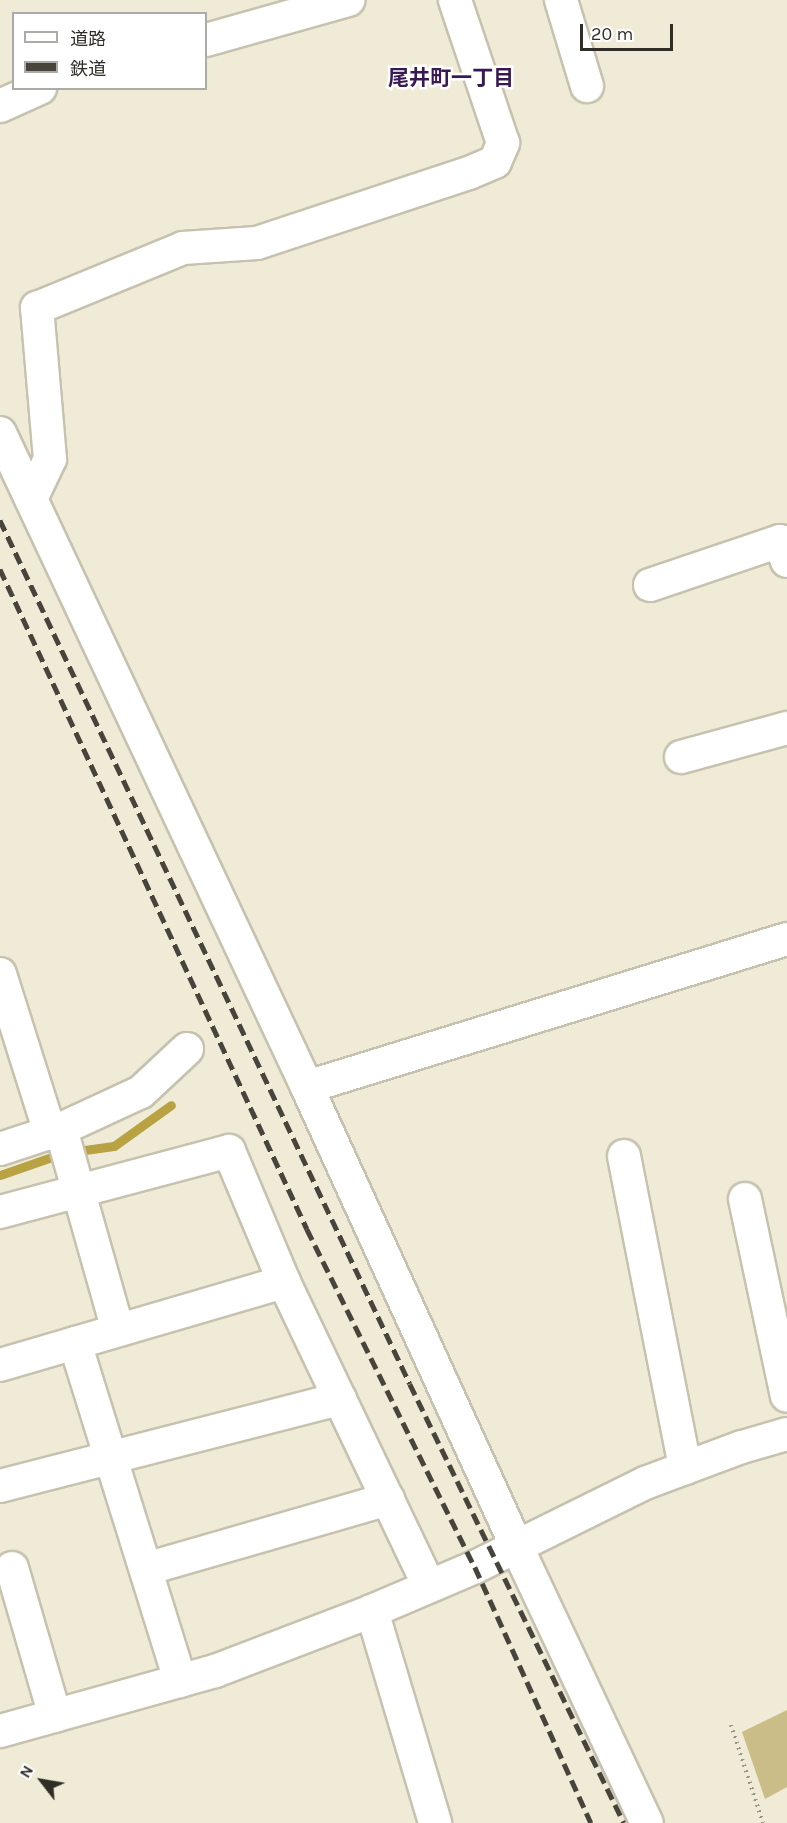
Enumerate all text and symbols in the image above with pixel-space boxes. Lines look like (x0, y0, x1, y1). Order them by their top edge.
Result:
legend (12, 12, 207, 90)
scale bar (583, 12, 676, 50)
text: 20 m (591, 23, 633, 45)
text: 道路 (70, 28, 106, 50)
text: 鉄道 (70, 58, 106, 80)
district label: 尾井町一丁目 (388, 65, 514, 91)
north arrow (12, 1751, 72, 1811)
text: N (15, 1762, 37, 1781)

